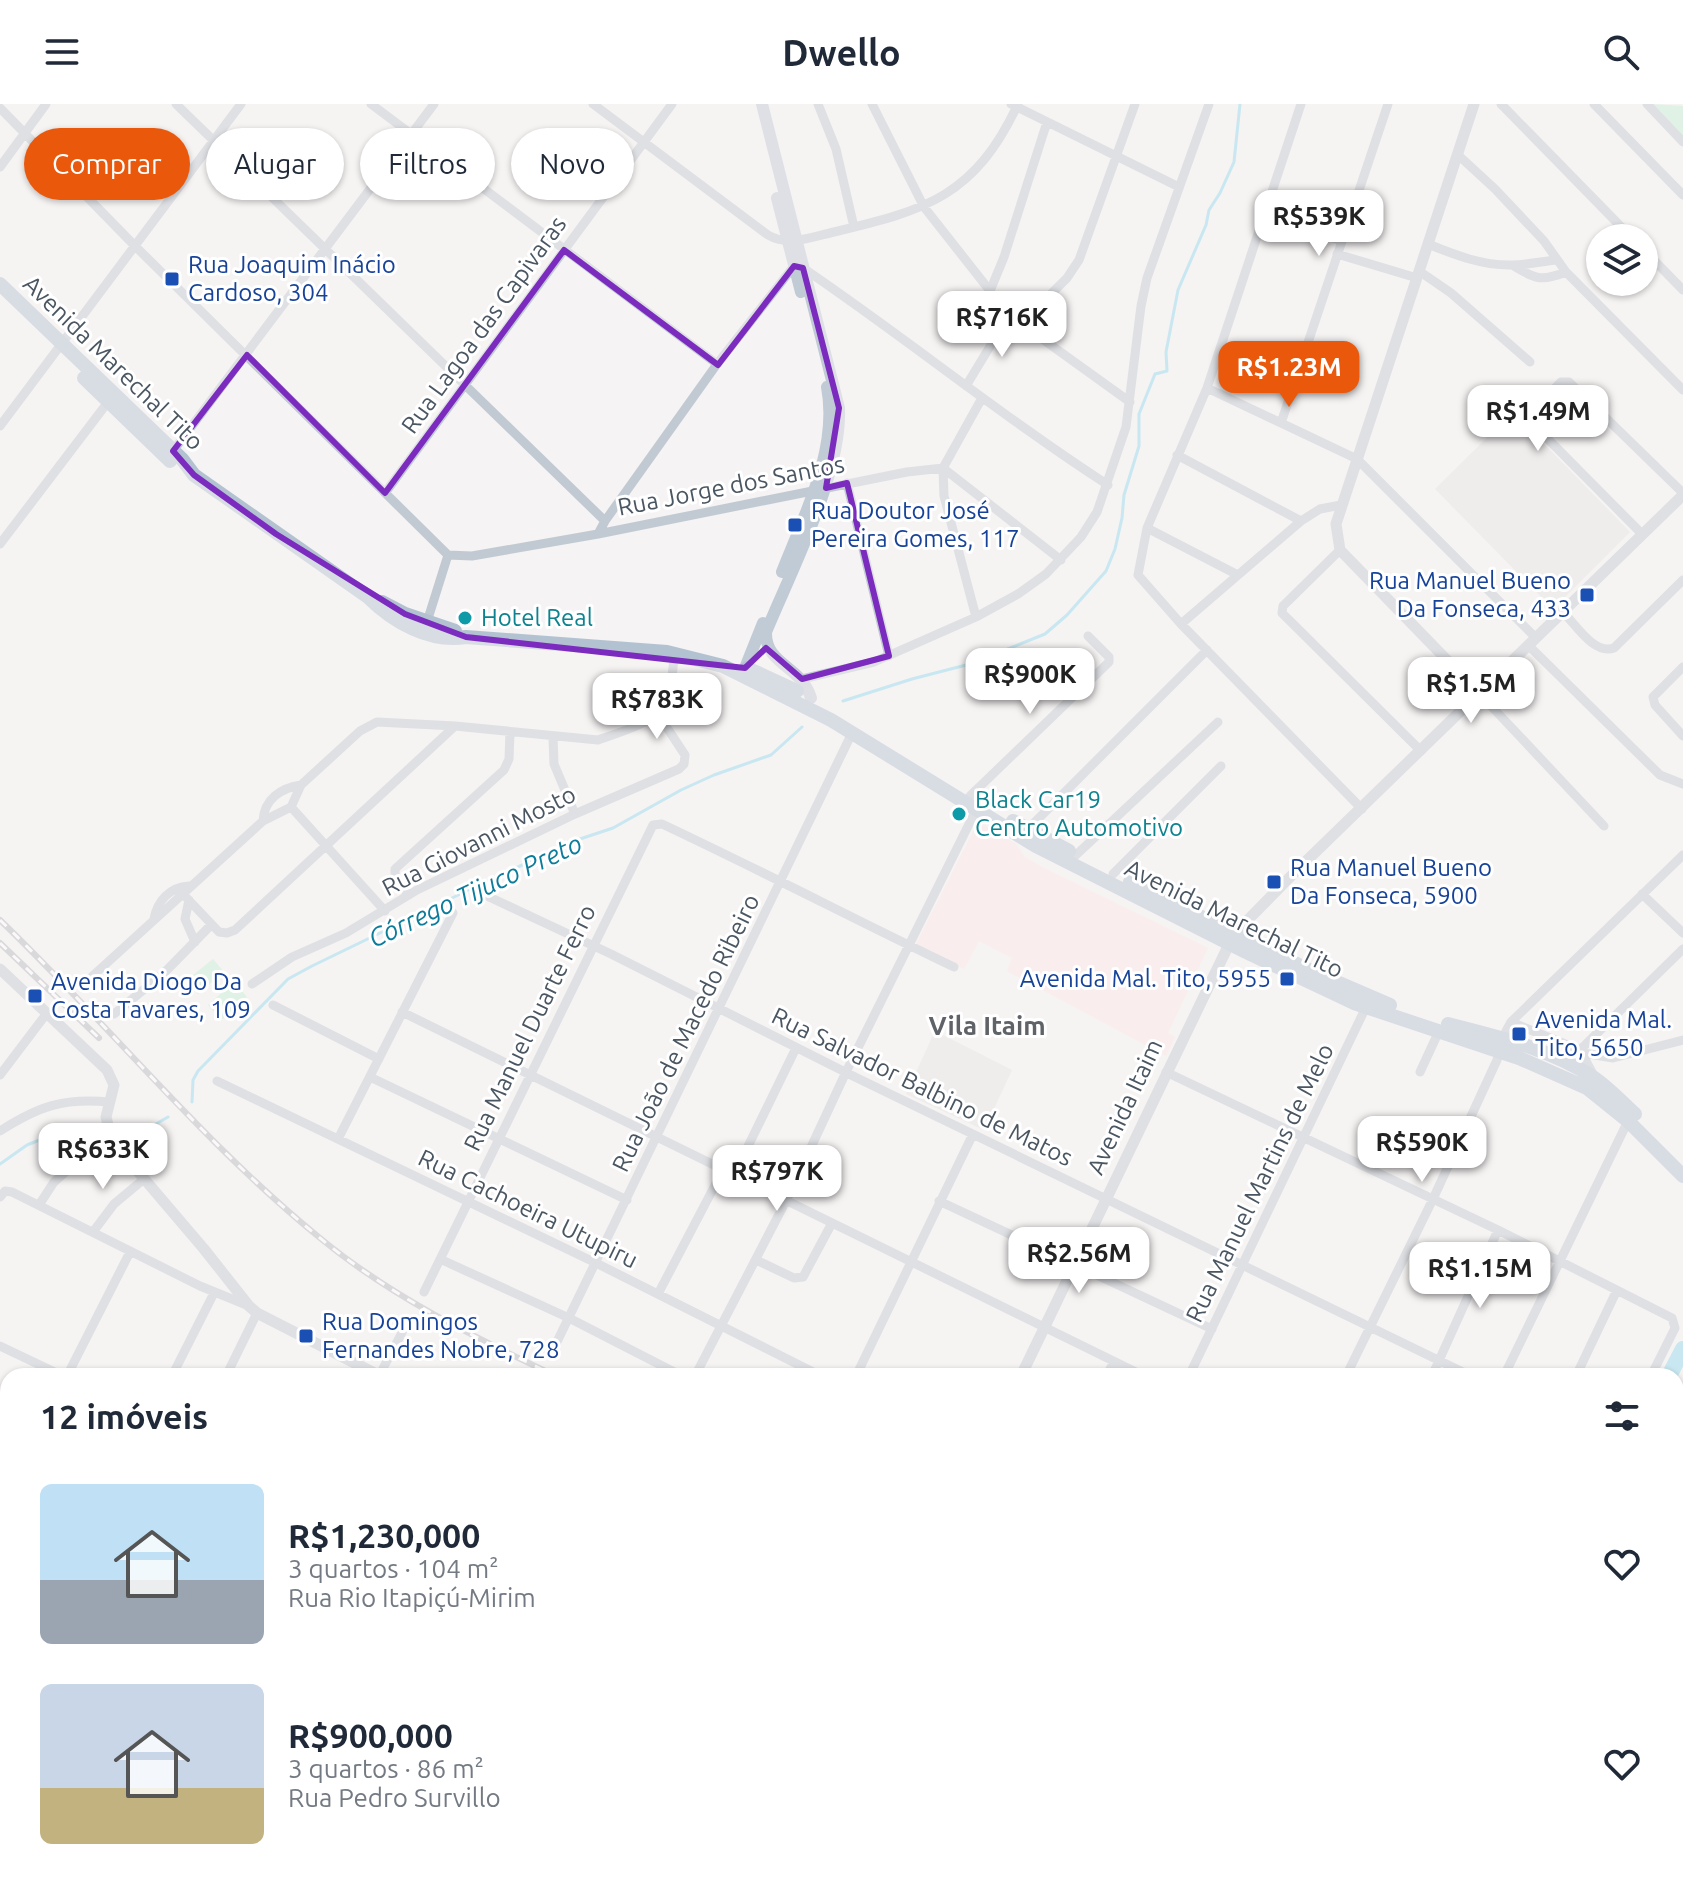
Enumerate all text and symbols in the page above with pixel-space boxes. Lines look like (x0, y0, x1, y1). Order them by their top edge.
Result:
icon: menu (40, 30, 84, 74)
icon: search (1599, 30, 1643, 74)
text: Dwello (782, 32, 901, 73)
chip: Comprar (24, 128, 190, 200)
chip: Alugar (206, 128, 344, 200)
chip: Filtros (360, 128, 495, 200)
chip: Novo (511, 128, 634, 200)
pin: R$539K (1254, 190, 1384, 258)
text: R$539K (1272, 201, 1366, 230)
street label: Rua Lagoa das Capivaras (396, 211, 571, 439)
map controls (1586, 224, 1658, 296)
button: layers (1586, 224, 1658, 296)
place label: Rua Joaquim Inácio Cardoso, 304 (188, 251, 396, 306)
street label: Avenida Marechal Tito (18, 270, 209, 455)
marker: Rua Joaquim Inácio Cardoso, 304 (163, 270, 181, 288)
pin: R$716K (937, 291, 1067, 359)
text: R$716K (955, 302, 1049, 331)
pin: R$1.23M (1215, 341, 1363, 409)
text: R$1.23M (1236, 352, 1342, 381)
pin: R$1.49M (1464, 385, 1612, 453)
text: R$1.49M (1485, 396, 1591, 425)
street label: Rua Jorge dos Santos (615, 450, 847, 521)
place label: Rua Doutor José Pereira Gomes, 117 (811, 497, 1020, 552)
marker: Rua Doutor José Pereira Gomes, 117 (786, 516, 804, 534)
place label: Rua Manuel Bueno Da Fonseca, 433 (1369, 567, 1571, 622)
marker: Rua Manuel Bueno Da Fonseca, 433 (1578, 586, 1596, 604)
place label: Hotel Real (481, 604, 593, 631)
marker: Hotel Real (456, 609, 474, 627)
pin: R$900K (965, 648, 1095, 716)
pin: R$1.5M (1406, 657, 1536, 725)
text: R$900K (983, 659, 1077, 688)
text: R$1.5M (1426, 668, 1516, 697)
pin: R$783K (592, 673, 722, 741)
text: R$783K (610, 684, 704, 713)
street label: Rua Giovanni Mosto (377, 780, 580, 901)
place label: Black Car19 Centro Automotivo (975, 786, 1183, 841)
marker: Black Car19 Centro Automotivo (950, 805, 968, 823)
water label: Córrego Tijuco Preto (364, 828, 586, 953)
street label: Avenida Marechal Tito (1121, 854, 1348, 983)
place label: Rua Manuel Bueno Da Fonseca, 5900 (1290, 854, 1492, 909)
marker: Rua Manuel Bueno Da Fonseca, 5900 (1265, 873, 1283, 891)
street label: Rua João de Macedo Ribeiro (607, 890, 765, 1176)
street label: Rua Manuel Duarte Ferro (458, 900, 601, 1155)
place label: Avenida Mal. Tito, 5955 (1020, 965, 1271, 992)
place label: Avenida Diogo Da Costa Tavares, 109 (51, 968, 251, 1023)
marker: Avenida Mal. Tito, 5955 (1278, 970, 1296, 988)
marker: Avenida Diogo Da Costa Tavares, 109 (26, 987, 44, 1005)
street label: Rua Salvador Balbino de Matos (767, 1002, 1077, 1171)
place label: Avenida Mal. Tito, 5650 (1535, 1006, 1672, 1061)
district label: Vila Itaim (928, 1011, 1046, 1040)
marker: Avenida Mal. Tito, 5650 (1510, 1025, 1528, 1043)
street label: Avenida Itaim (1081, 1035, 1168, 1179)
street label: Rua Manuel Martins de Melo (1180, 1039, 1339, 1326)
pin: R$590K (1357, 1116, 1487, 1184)
pin: R$633K (38, 1123, 168, 1191)
text: R$590K (1375, 1127, 1469, 1156)
text: R$633K (56, 1134, 150, 1163)
street label: Rua Cachoeira Utupiru (414, 1144, 642, 1273)
pin: R$797K (712, 1145, 842, 1213)
text: R$797K (730, 1156, 824, 1185)
pin: R$2.56M (1005, 1227, 1153, 1295)
text: R$2.56M (1026, 1238, 1132, 1267)
pin: R$1.15M (1406, 1242, 1554, 1310)
text: R$1.15M (1427, 1253, 1533, 1282)
place label: Rua Domingos Fernandes Nobre, 728 (322, 1308, 559, 1363)
marker: Rua Domingos Fernandes Nobre, 728 (297, 1327, 315, 1345)
icon: filters (1600, 1394, 1644, 1438)
text: 12 imóveis (40, 1397, 208, 1435)
icon: home (104, 1516, 200, 1612)
text: R$1,230,000 (288, 1516, 480, 1554)
icon: heart (1600, 1542, 1644, 1586)
text: 3 quartos · 104 m² (288, 1554, 499, 1583)
text: Rua Rio Itapiçú-Mirim (288, 1583, 536, 1612)
icon: home (104, 1716, 200, 1812)
text: R$900,000 (288, 1716, 453, 1754)
icon: heart (1600, 1742, 1644, 1786)
text: 3 quartos · 86 m² (288, 1754, 484, 1783)
text: Rua Pedro Survillo (288, 1783, 501, 1812)

